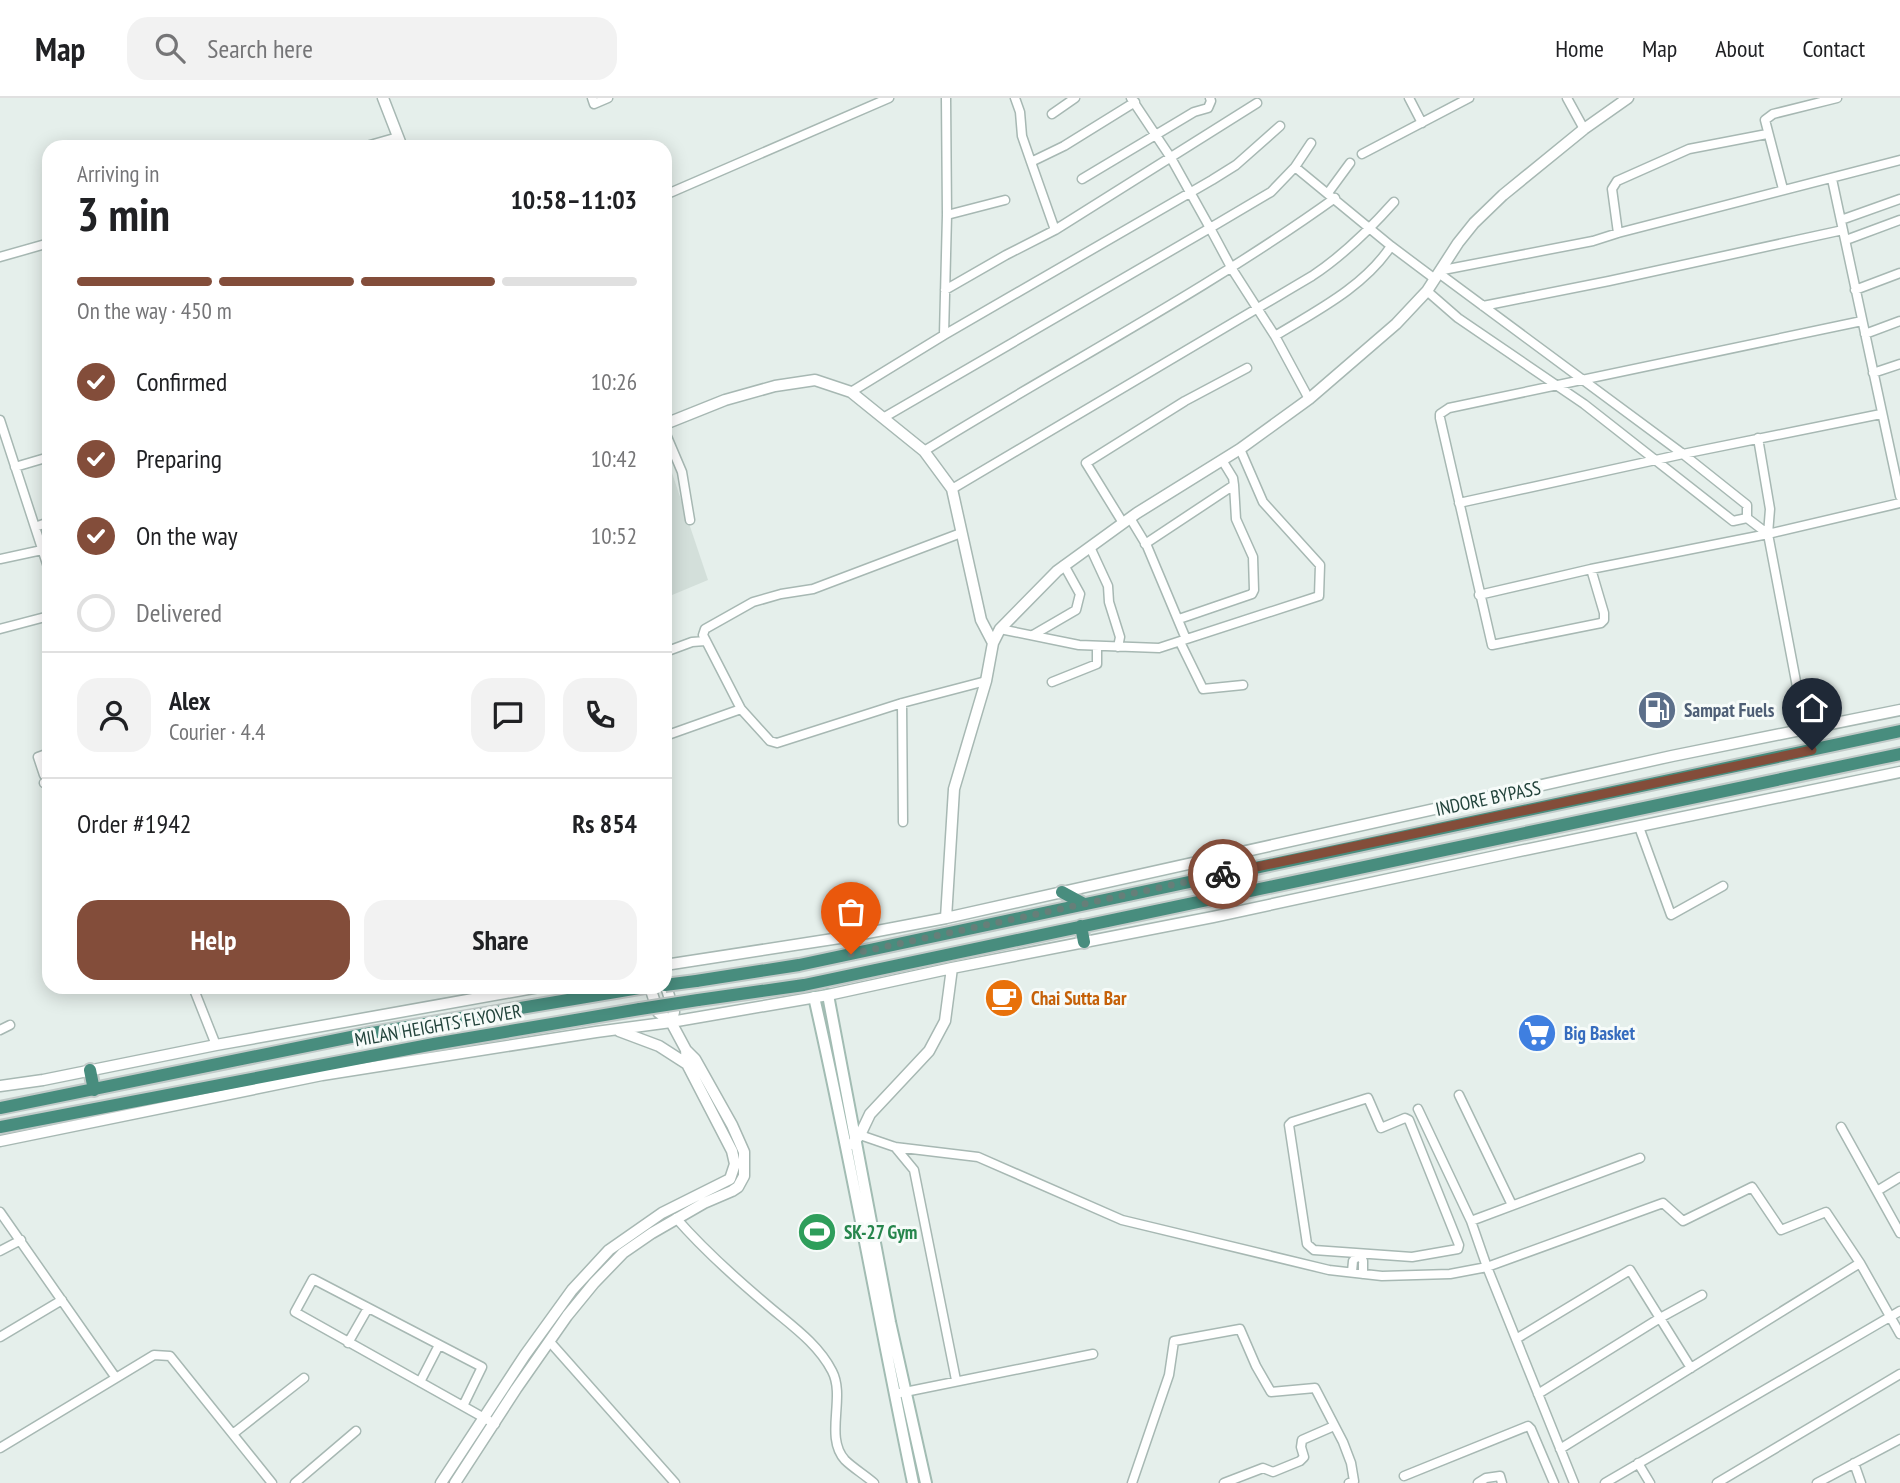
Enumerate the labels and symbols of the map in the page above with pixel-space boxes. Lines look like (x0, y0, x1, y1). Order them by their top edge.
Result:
pin (1782, 678, 1842, 750)
fuel station icon: Sampat Fuels (1636, 689, 1678, 731)
place label: Sampat Fuels (1684, 698, 1775, 722)
street label: INDORE BYPASS (1433, 775, 1543, 821)
courier (1188, 839, 1258, 909)
pin (821, 882, 881, 954)
cafe icon: Chai Sutta Bar (983, 977, 1025, 1019)
place label: Chai Sutta Bar (1031, 986, 1127, 1010)
street label: MILAN HEIGHTS FLYOVER (353, 999, 523, 1051)
supermarket icon: Big Basket (1516, 1012, 1558, 1054)
place label: Big Basket (1564, 1021, 1635, 1045)
sports icon: SK-27 Gym (796, 1211, 838, 1253)
place label: SK-27 Gym (844, 1220, 917, 1244)

